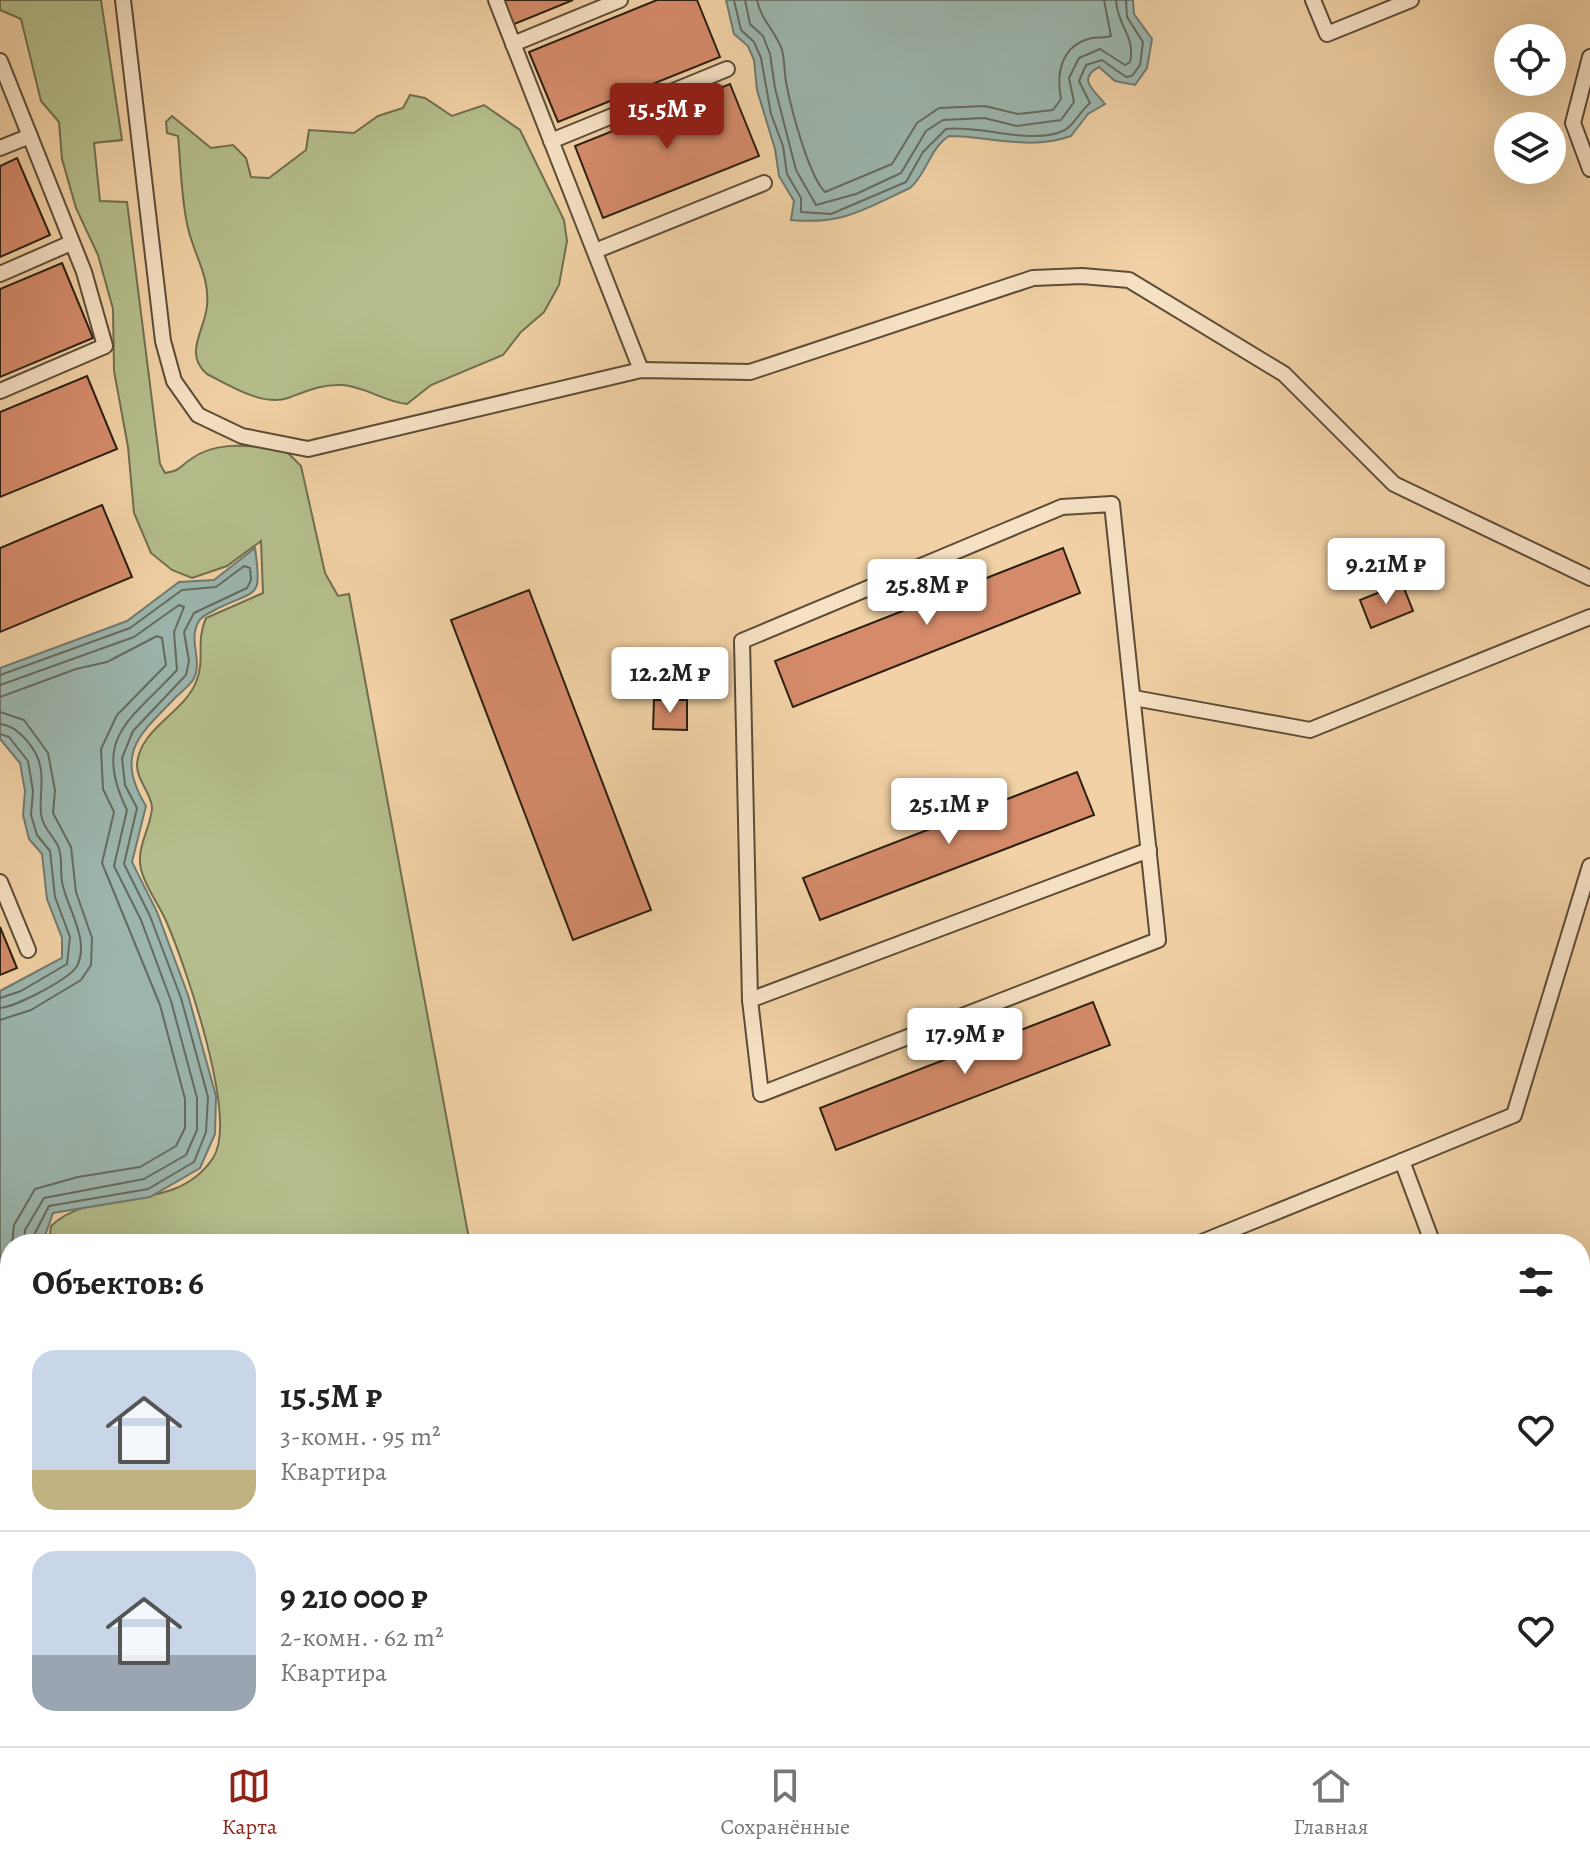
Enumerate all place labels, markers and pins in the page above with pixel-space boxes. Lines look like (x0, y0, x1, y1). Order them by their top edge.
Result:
pin: 15.5M ₽ (593, 83, 741, 151)
pin: 9.21M ₽ (1312, 538, 1460, 606)
pin: 25.8M ₽ (853, 559, 1001, 627)
pin: 12.2M ₽ (596, 647, 744, 715)
pin: 25.1M ₽ (875, 778, 1023, 846)
pin: 17.9M ₽ (891, 1008, 1039, 1076)

